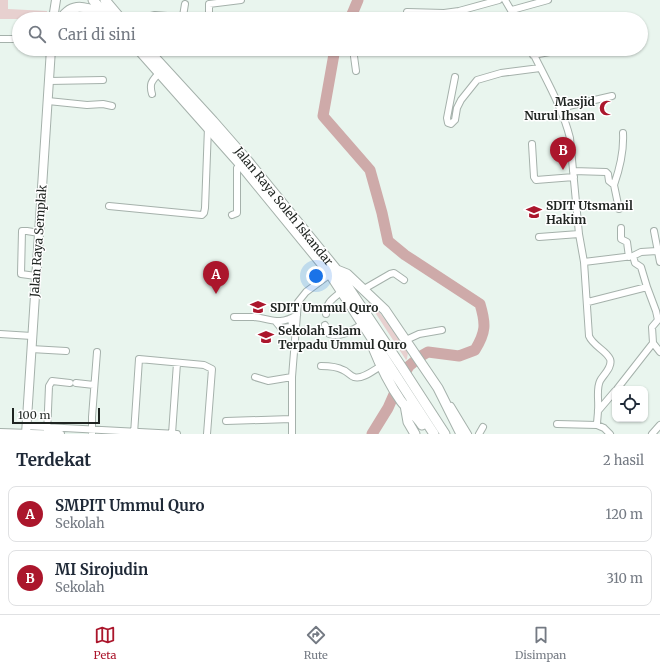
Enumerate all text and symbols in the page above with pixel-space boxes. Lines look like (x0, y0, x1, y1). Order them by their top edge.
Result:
search box (12, 12, 648, 56)
icon: search (26, 23, 48, 45)
text: Cari di sini (58, 25, 136, 44)
place label: Masjid Nurul Ihsan (524, 94, 596, 123)
mosque icon: Masjid Nurul Ihsan (598, 99, 616, 117)
pin: B (550, 137, 576, 170)
street label: Jalan Raya Soleh Iskandar (231, 143, 337, 269)
street label: Jalan Raya Semplak (27, 184, 49, 299)
place label: SDIT Utsmanil Hakim (546, 198, 633, 227)
school or university icon: SDIT Utsmanil Hakim (525, 203, 543, 221)
pin: A (203, 261, 229, 294)
your location (306, 266, 326, 286)
school or university icon: SDIT Ummul Quro (249, 298, 267, 316)
place label: SDIT Ummul Quro (270, 300, 378, 315)
place label: Sekolah Islam Terpadu Ummul Quro (278, 323, 407, 352)
school or university icon: Sekolah Islam Terpadu Ummul Quro (257, 328, 275, 346)
map controls (612, 386, 648, 422)
button: locate (612, 386, 648, 422)
scale bar (12, 406, 100, 425)
text: 100 m (18, 408, 50, 422)
text: Terdekat (16, 449, 91, 471)
text: 2 hasil (603, 452, 644, 469)
text: SMPIT Ummul Quro (55, 496, 204, 515)
text: A (25, 506, 35, 523)
text: 120 m (605, 506, 643, 523)
text: Sekolah (55, 515, 105, 532)
text: MI Sirojudin (55, 560, 148, 579)
text: B (25, 570, 35, 587)
text: 310 m (606, 570, 643, 587)
text: Sekolah (55, 579, 105, 596)
tab: Peta (94, 624, 117, 662)
tab: Rute (304, 624, 328, 662)
tab: Disimpan (515, 624, 566, 662)

